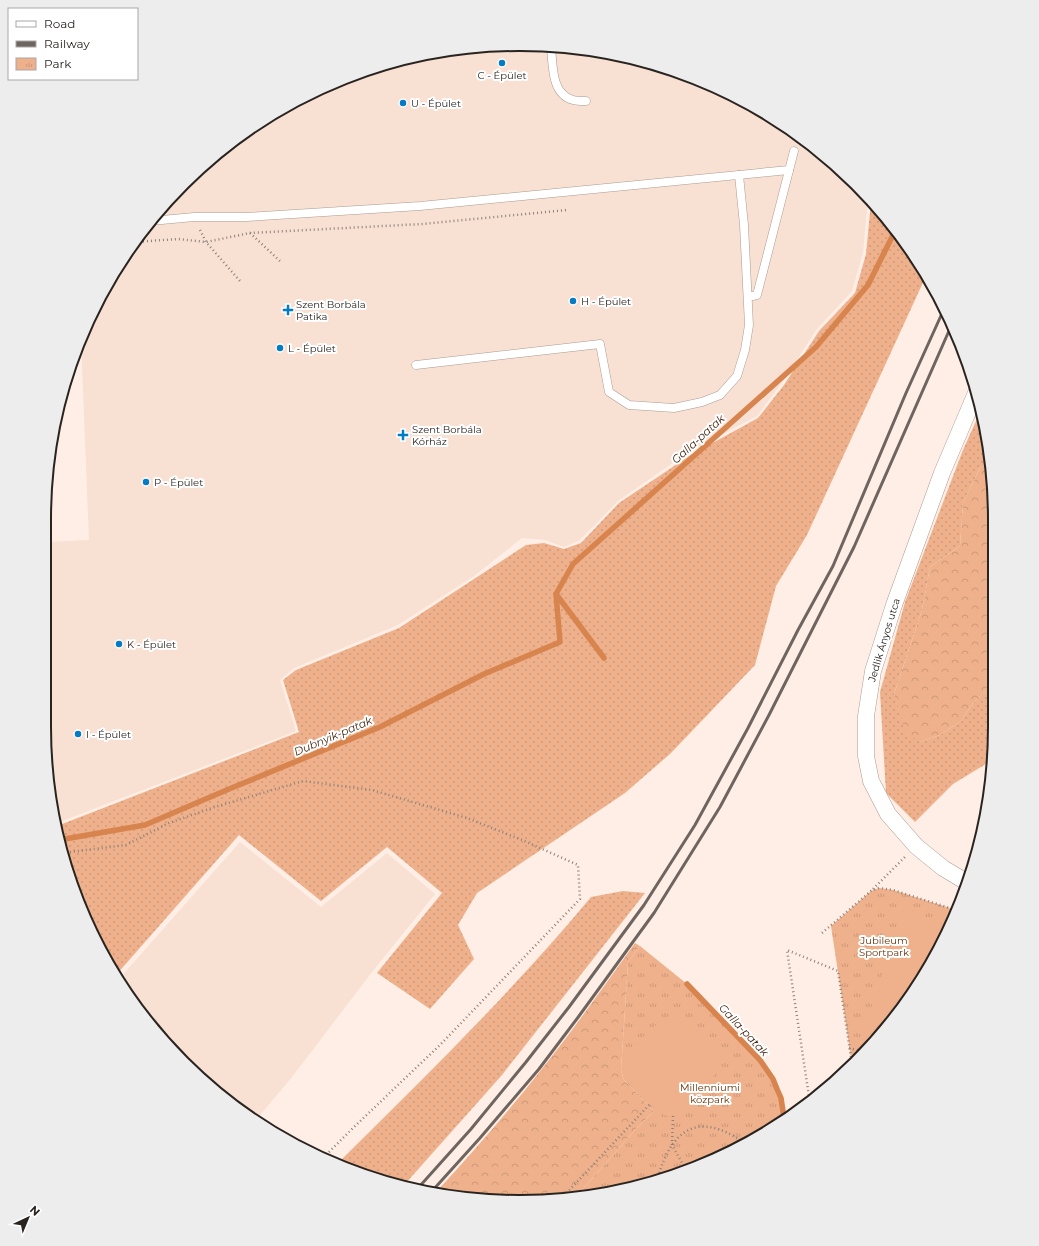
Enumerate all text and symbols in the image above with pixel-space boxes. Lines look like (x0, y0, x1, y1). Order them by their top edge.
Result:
legend (8, 8, 138, 80)
text: Road (44, 16, 75, 31)
text: Railway (44, 36, 90, 51)
text: Park (44, 56, 72, 71)
marker: C - Épület (497, 58, 507, 68)
place label: C - Épület (477, 69, 527, 82)
place label: U - Épület (411, 97, 461, 110)
marker: U - Épület (398, 98, 408, 108)
place label: H - Épület (581, 295, 631, 308)
marker: H - Épület (568, 296, 578, 306)
place label: Szent Borbála Patika (296, 298, 366, 323)
marker: Szent Borbála Patika (283, 305, 293, 315)
place label: L - Épület (288, 342, 336, 355)
marker: L - Épület (275, 343, 285, 353)
water label: Galla-patak (669, 411, 728, 467)
place label: Szent Borbála Kórház (412, 423, 482, 448)
marker: Szent Borbála Kórház (397, 429, 409, 441)
place label: P - Épület (154, 476, 203, 489)
marker: P - Épület (141, 477, 151, 487)
street label: Jedlik Ányos utca (865, 597, 903, 684)
place label: K - Épület (127, 638, 176, 651)
marker: K - Épület (114, 639, 124, 649)
water label: Dubnyik-patak (292, 713, 375, 759)
place label: I - Épület (86, 728, 131, 741)
marker: I - Épület (73, 729, 83, 739)
park label: Jubileum Sportpark (859, 934, 909, 959)
water label: Galla-patak (716, 1001, 772, 1060)
park label: Millenniumi közpark (680, 1081, 740, 1106)
north arrow (8, 1198, 48, 1238)
text: N (27, 1203, 43, 1219)

